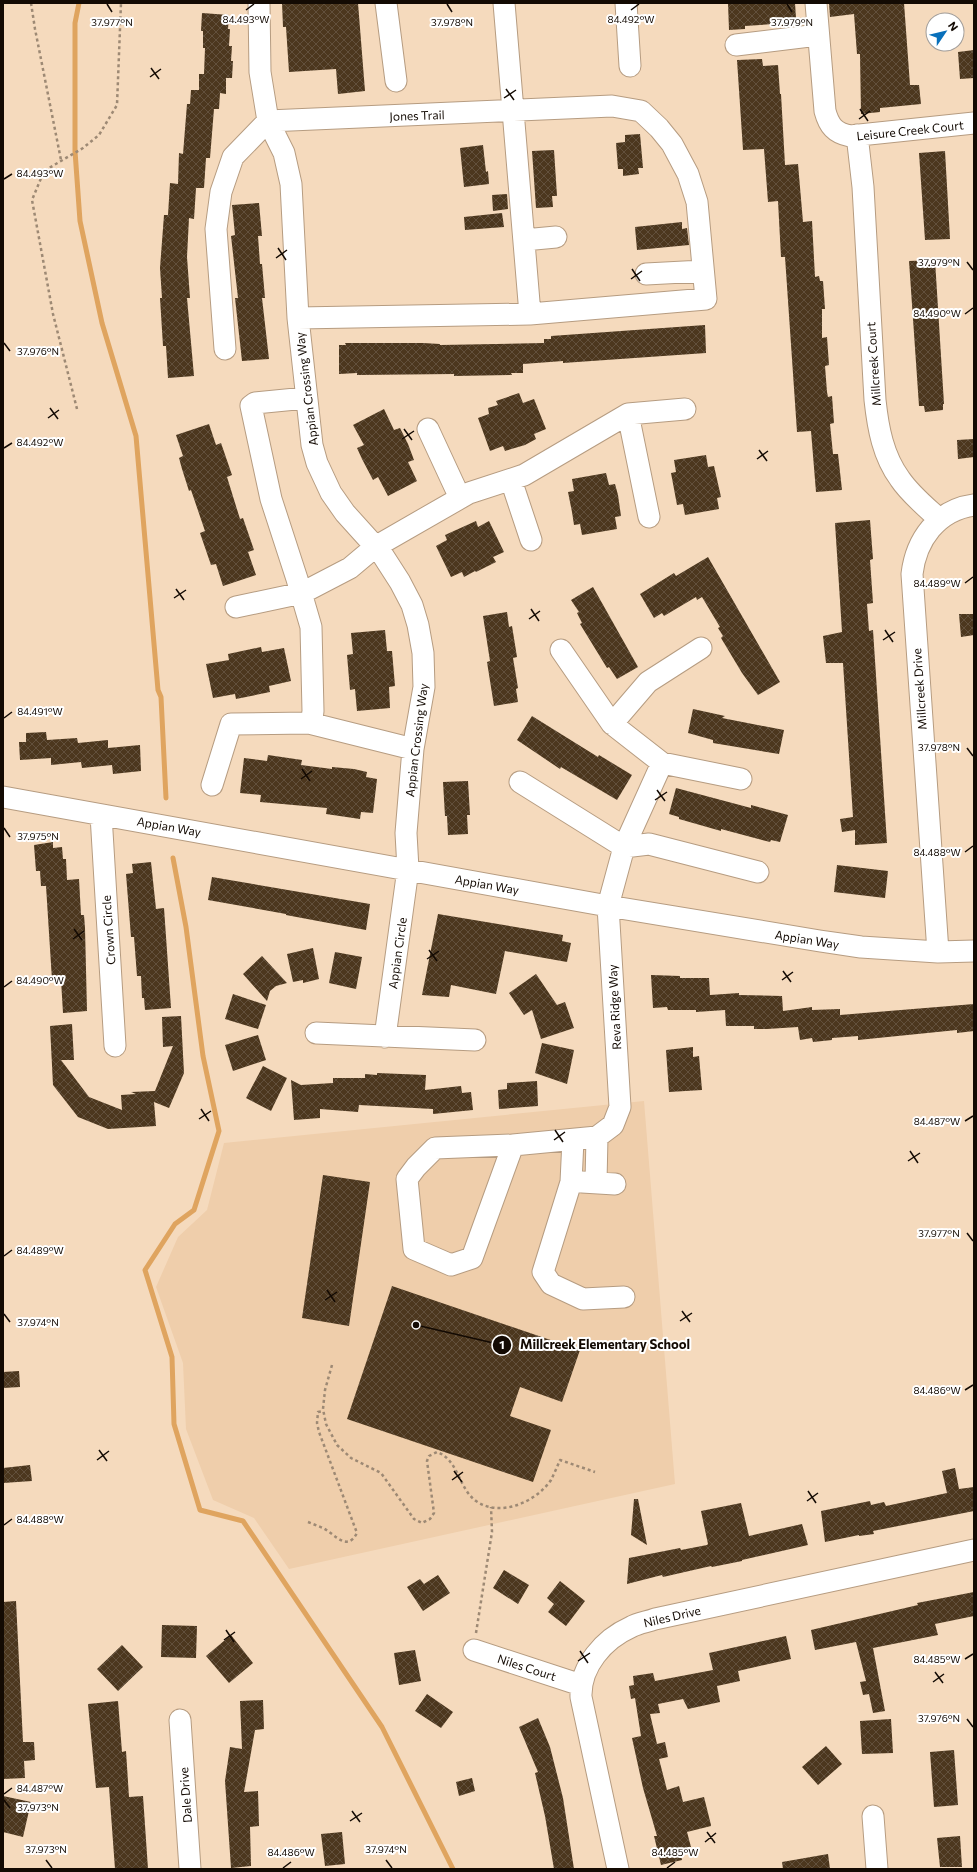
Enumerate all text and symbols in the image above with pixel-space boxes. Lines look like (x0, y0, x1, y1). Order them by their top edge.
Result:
north arrow (925, 12, 965, 52)
text: 84.493°W (223, 13, 269, 25)
text: 84.492°W (608, 13, 654, 25)
text: 37.977°N (91, 16, 133, 28)
text: 37.978°N (431, 16, 473, 28)
text: 37.979°N (771, 16, 813, 28)
text: N (946, 19, 961, 33)
street label: Jones Trail (389, 107, 445, 124)
street label: Leisure Creek Court (856, 117, 964, 143)
text: 84.493°W (17, 167, 63, 179)
text: 37.979°N (918, 256, 960, 268)
text: 84.490°W (913, 307, 961, 319)
street label: Millcreek Court (863, 321, 883, 407)
street label: Appian Crossing Way (292, 331, 320, 447)
text: 37.976°N (17, 345, 59, 357)
text: 84.492°W (17, 436, 63, 448)
text: 84.489°W (913, 577, 961, 589)
street label: Millcreek Drive (909, 648, 929, 730)
street label: Appian Crossing Way (402, 682, 430, 798)
text: 84.491°W (17, 705, 63, 717)
text: 37.978°N (918, 741, 960, 753)
street label: Appian Way (136, 813, 202, 839)
text: 37.975°N (17, 830, 59, 842)
text: 84.488°W (913, 846, 961, 858)
street label: Appian Way (454, 871, 520, 897)
street label: Crown Circle (99, 895, 117, 965)
street label: Appian Circle (385, 916, 409, 990)
street label: Appian Way (774, 927, 840, 951)
street label: Reva Ridge Way (605, 964, 623, 1050)
text: 84.490°W (16, 974, 64, 986)
text: 84.487°W (914, 1115, 960, 1127)
text: 37.977°N (918, 1227, 960, 1239)
text: 84.489°W (16, 1244, 64, 1256)
text: 37.974°N (17, 1316, 59, 1328)
callout: Millcreek Elementary School (492, 1332, 698, 1357)
text: Millcreek Elementary School (520, 1336, 690, 1352)
text: 1 (499, 1337, 505, 1351)
text: 84.486°W (913, 1384, 961, 1396)
text: 84.488°W (16, 1513, 64, 1525)
street label: Niles Drive (642, 1603, 702, 1629)
street label: Niles Court (496, 1651, 558, 1683)
text: 84.485°W (914, 1653, 960, 1665)
text: 37.976°N (918, 1712, 960, 1724)
street label: Dale Drive (176, 1767, 194, 1823)
text: 84.487°W (17, 1782, 63, 1794)
text: 37.973°N (17, 1801, 59, 1813)
text: 37.973°N (25, 1843, 67, 1855)
text: 37.974°N (365, 1843, 407, 1855)
text: 84.486°W (267, 1846, 315, 1858)
text: 84.485°W (652, 1846, 698, 1858)

